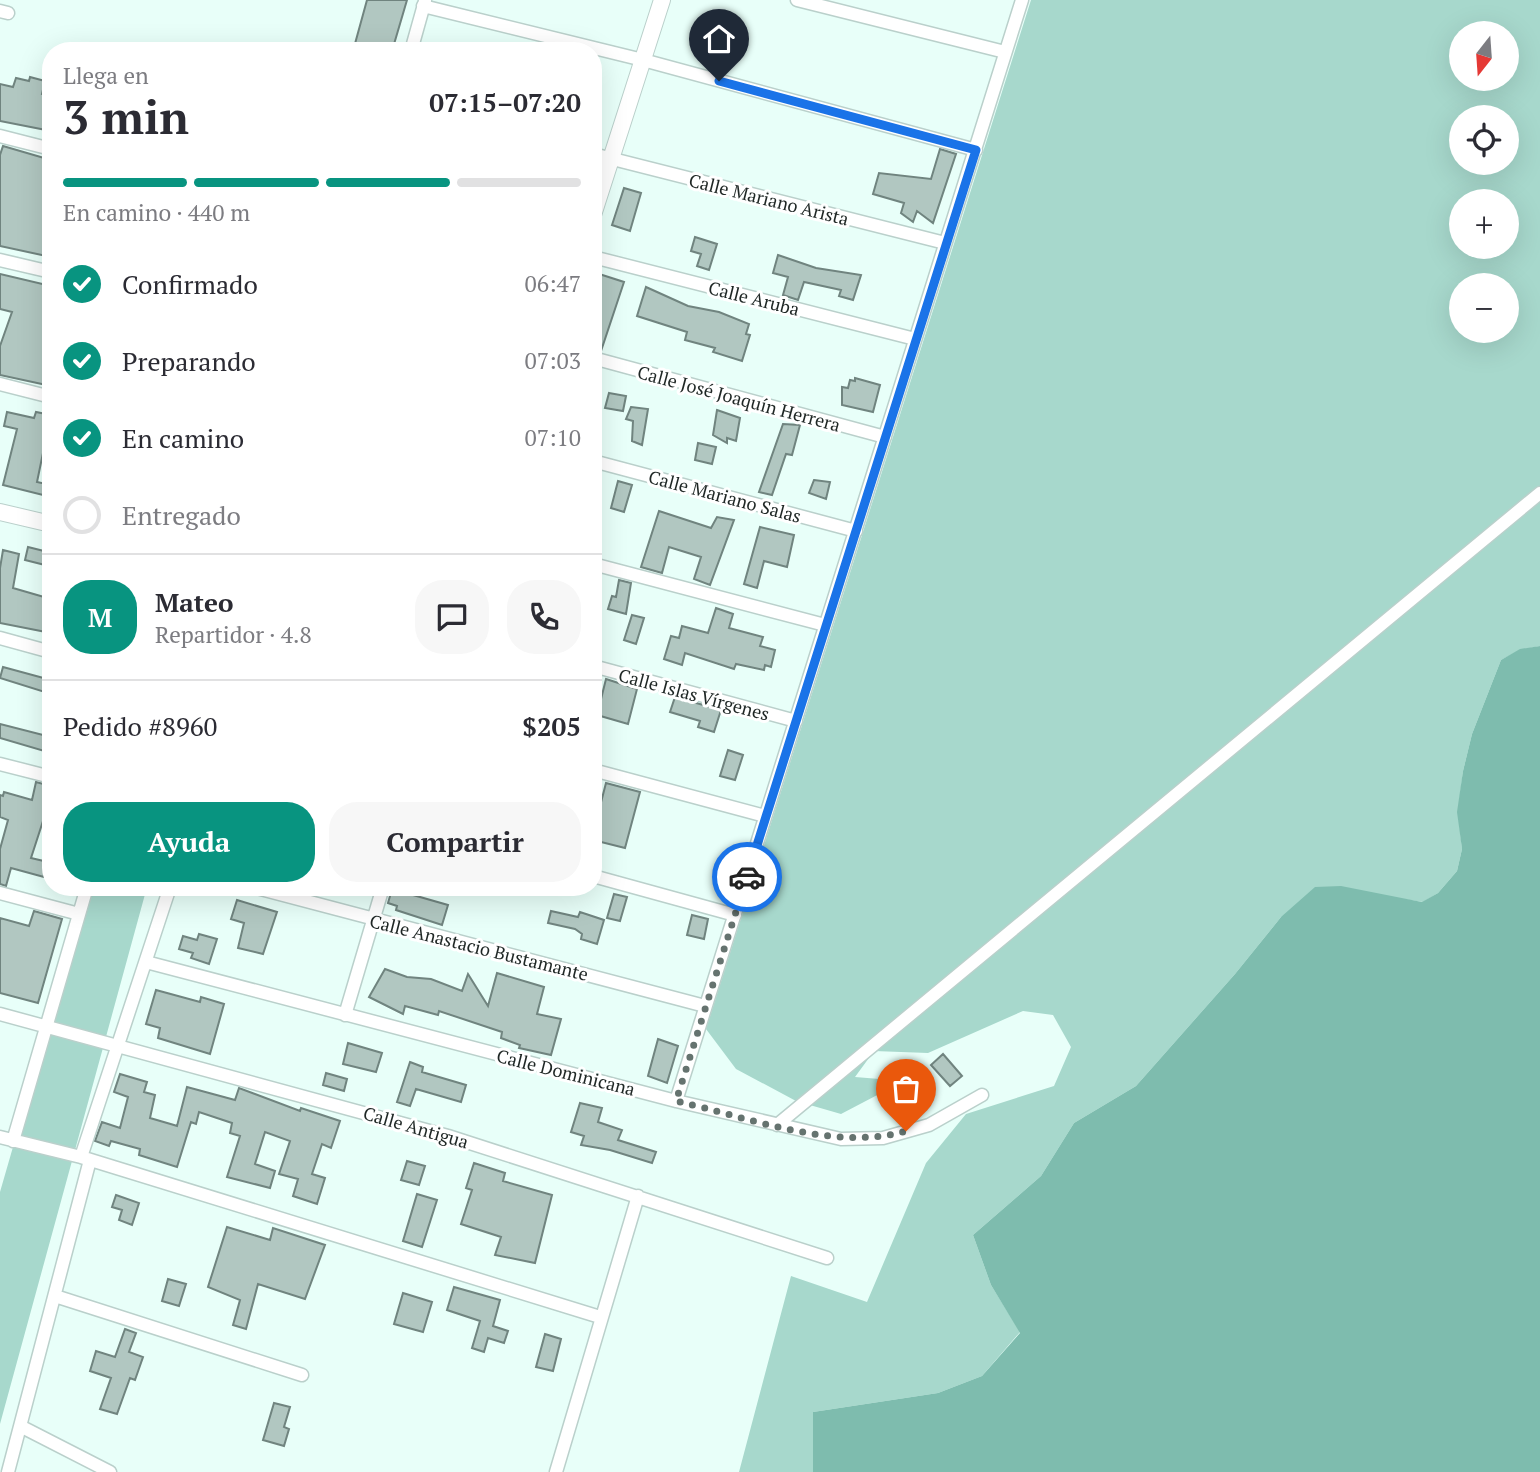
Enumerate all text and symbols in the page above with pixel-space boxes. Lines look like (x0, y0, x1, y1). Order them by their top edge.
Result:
pin (689, 9, 749, 81)
icon: home (700, 20, 738, 58)
north arrow (1449, 21, 1519, 91)
map controls (1449, 21, 1519, 343)
text: Llega en (63, 60, 149, 91)
text: 07:15–07:20 (429, 85, 581, 119)
text: 3 min (63, 86, 189, 147)
button: locate (1449, 105, 1519, 175)
street label: Calle Mariano Arista (687, 168, 851, 230)
button: + (1449, 189, 1519, 259)
text: En camino · 440 m (63, 197, 250, 228)
icon: check (63, 265, 101, 303)
text: Confirmado (122, 267, 258, 301)
text: 06:47 (524, 268, 581, 299)
button: − (1449, 273, 1519, 343)
street label: Calle Aruba (706, 275, 802, 321)
icon: check (63, 342, 101, 380)
text: Preparando (122, 344, 256, 378)
text: 07:03 (524, 345, 581, 376)
street label: Calle José Joaquín Herrera (635, 359, 843, 437)
icon: check (63, 419, 101, 457)
text: En camino (122, 421, 244, 455)
text: 07:10 (524, 422, 581, 453)
street label: Calle Mariano Salas (646, 464, 804, 528)
text: Entregado (122, 498, 241, 532)
button: chat (415, 580, 489, 654)
button: phone (507, 580, 581, 654)
text: Mateo (155, 585, 233, 619)
text: M (88, 600, 112, 634)
text: Repartidor · 4.8 (155, 619, 312, 650)
street label: Calle Islas Vírgenes (616, 662, 772, 726)
text: Pedido #8960 (63, 709, 217, 743)
text: $205 (522, 709, 581, 743)
button: Ayuda (63, 802, 315, 882)
button: Compartir (329, 802, 581, 882)
courier (712, 842, 782, 912)
icon: car (728, 858, 766, 896)
street label: Calle Anastacio Bustamante (367, 908, 591, 986)
street label: Calle Dominicana (494, 1043, 638, 1101)
pin (876, 1059, 936, 1131)
icon: bag (887, 1070, 925, 1108)
street label: Calle Antigua (361, 1101, 471, 1153)

